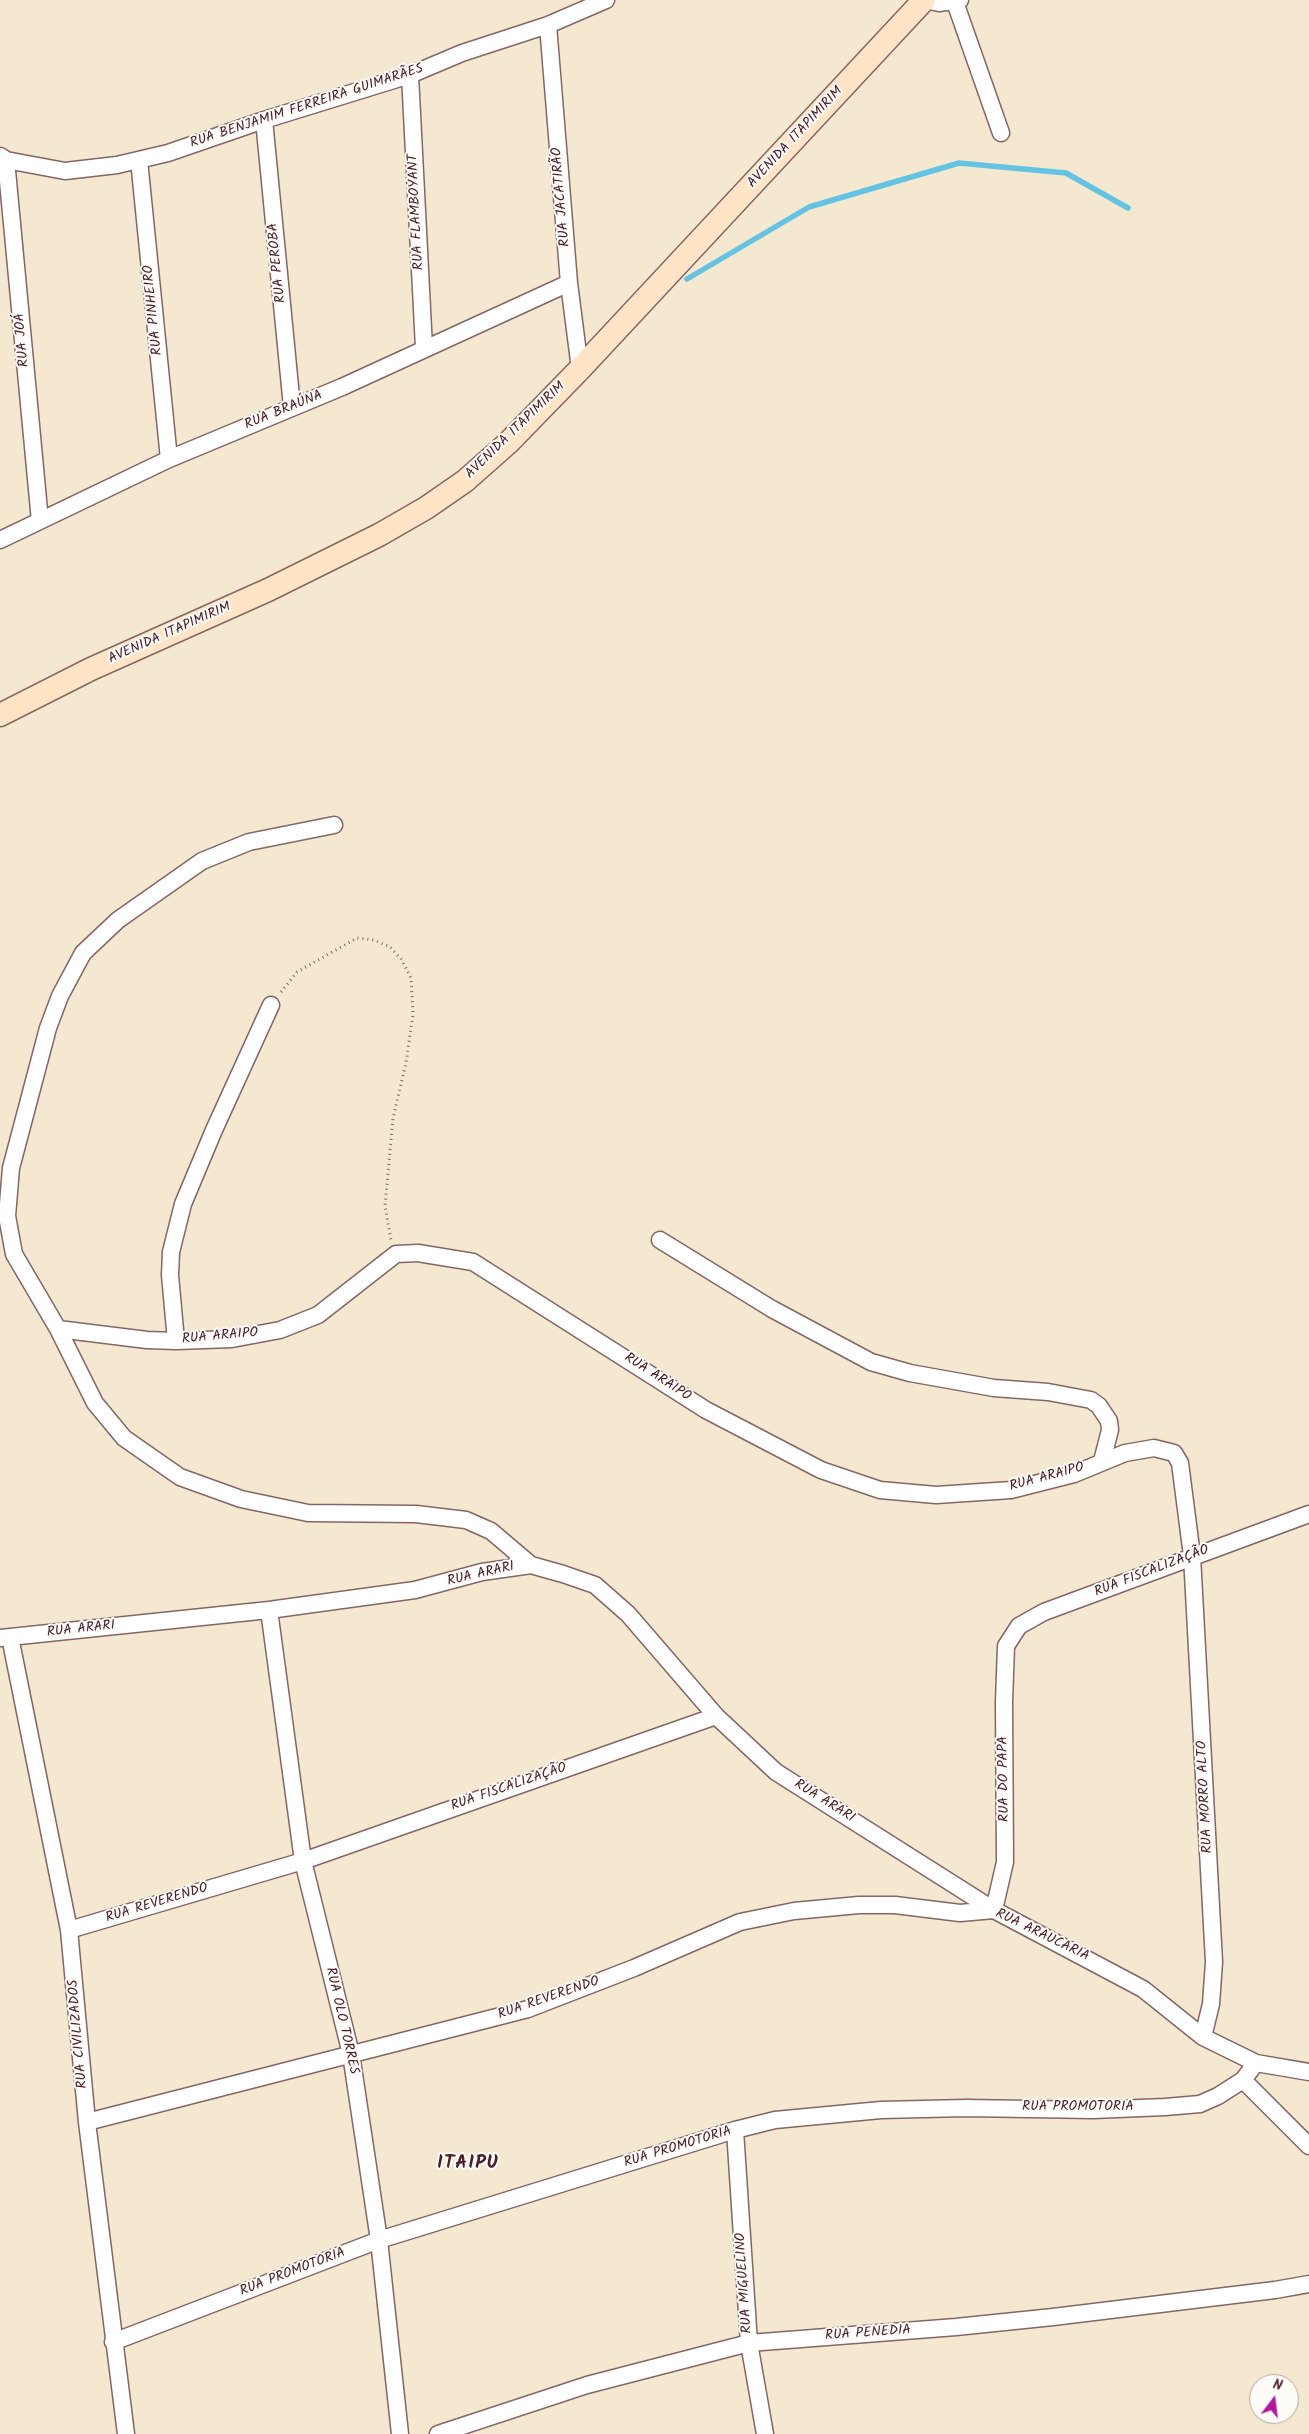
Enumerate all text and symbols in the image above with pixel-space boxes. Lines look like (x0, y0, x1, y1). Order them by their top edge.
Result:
street label: RUA BENJAMIM FERREIRA GUIMARÃES (188, 61, 426, 153)
street label: AVENIDA ITAPIMIRIM (745, 84, 847, 192)
street label: RUA JACATIRÃO (549, 147, 575, 247)
street label: RUA FLAMBOYANT (406, 154, 428, 270)
street label: RUA PEROBA (265, 222, 291, 304)
street label: RUA PINHEIRO (141, 264, 167, 356)
street label: RUA JOÁ (12, 312, 34, 368)
street label: AVENIDA ITAPIMIRIM (463, 379, 569, 483)
street label: RUA BRAÚNA (243, 388, 325, 434)
street label: AVENIDA ITAPIMIRIM (106, 599, 234, 669)
street label: RUA ARAIPO (181, 1325, 259, 1349)
street label: RUA ARAIPO (620, 1350, 694, 1406)
street label: RUA ARAIPO (1008, 1460, 1086, 1496)
street label: RUA FISCALIZAÇÃO (1092, 1542, 1212, 1602)
street label: RUA ARARI (446, 1559, 516, 1591)
street label: RUA ARARI (46, 1618, 116, 1642)
street label: RUA DO PAPA (996, 1736, 1014, 1822)
street label: RUA MORRO ALTO (1195, 1740, 1217, 1854)
street label: RUA FISCALIZAÇÃO (449, 1760, 569, 1816)
street label: RUA ARARI (791, 1777, 857, 1827)
street label: RUA REVERENDO (104, 1880, 210, 1928)
street label: RUA ARAUCARIA (992, 1906, 1092, 1966)
street label: RUA OLO TORRES (321, 1966, 361, 2076)
street label: RUA REVERENDO (496, 1974, 602, 2024)
street label: RUA CIVILIZADOS (66, 1979, 92, 2089)
street label: RUA PROMOTORIA (1022, 2100, 1134, 2116)
street label: RUA PROMOTORIA (622, 2124, 734, 2172)
district label: ITAIPU (436, 2154, 500, 2176)
street label: RUA MIGUELINO (733, 2232, 757, 2334)
street label: RUA PROMOTORIA (238, 2245, 348, 2301)
street label: RUA PENEDIA (825, 2323, 911, 2345)
north arrow (1249, 2374, 1299, 2424)
text: N (1271, 2374, 1285, 2397)

